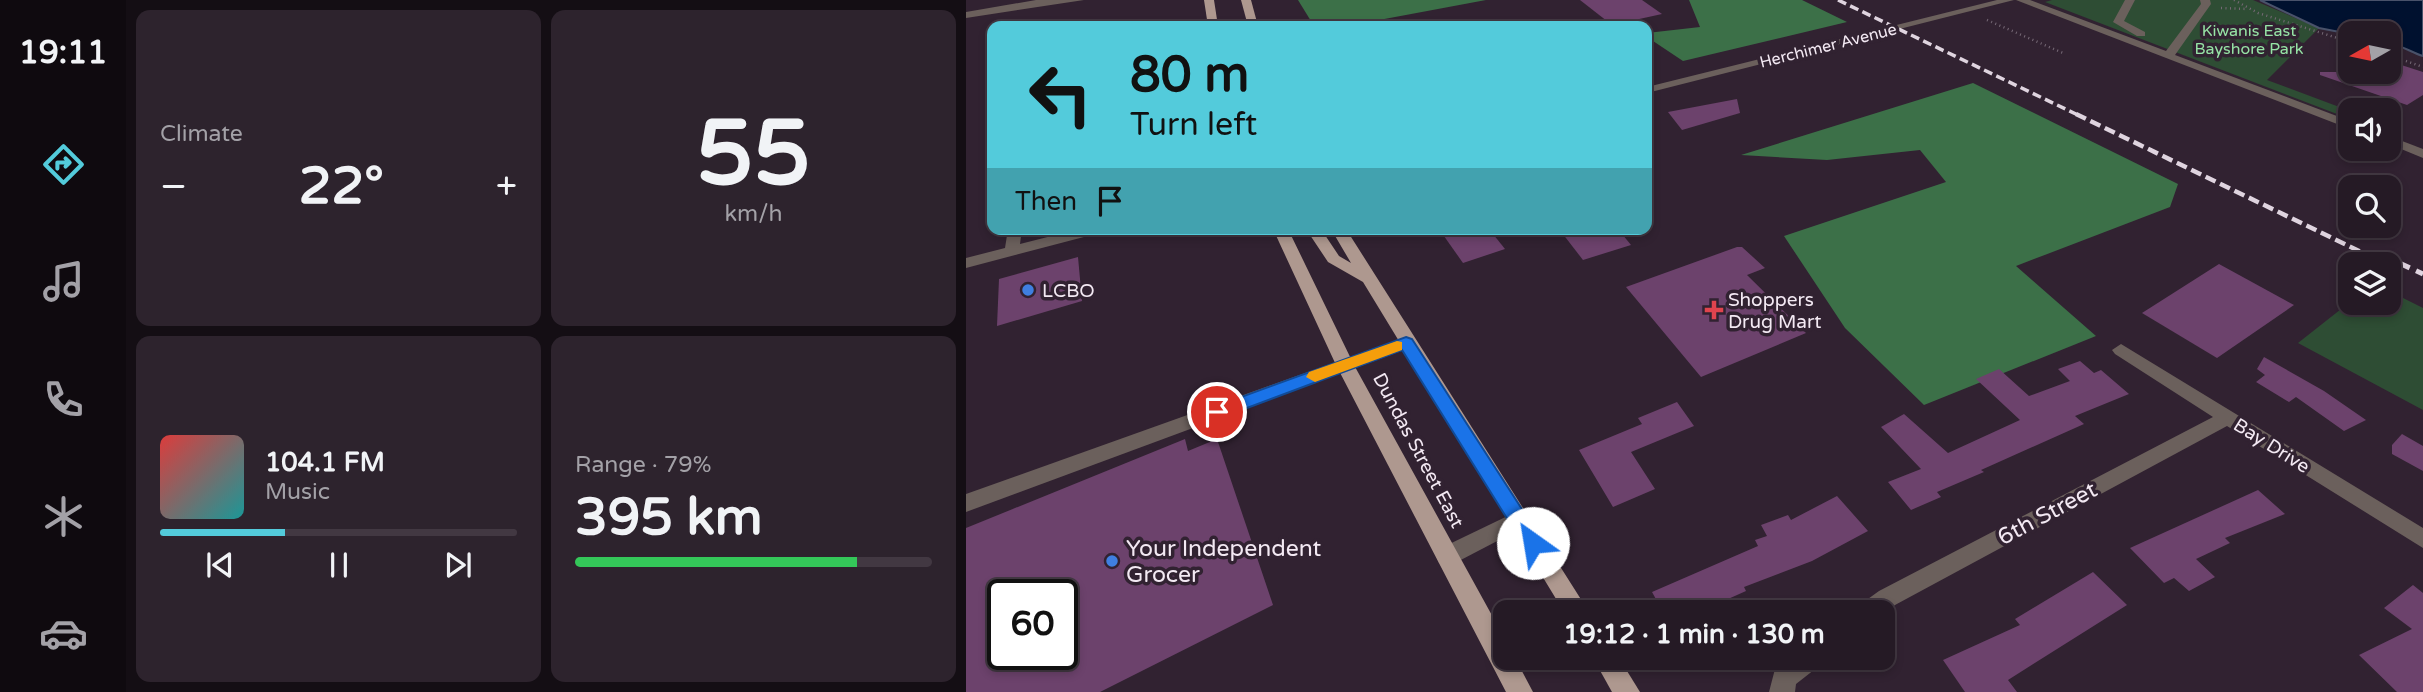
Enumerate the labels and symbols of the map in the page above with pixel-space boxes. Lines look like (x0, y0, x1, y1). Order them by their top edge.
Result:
street label: Herchimer Avenue (1758, 19, 1899, 73)
park label: Kiwanis East Bayshore Park (2195, 21, 2304, 59)
north arrow (2338, 21, 2401, 84)
place label: LCBO (1042, 280, 1095, 302)
marker: LCBO (1020, 282, 1036, 298)
place label: Shoppers Drug Mart (1728, 289, 1821, 333)
marker: Shoppers Drug Mart (1706, 302, 1722, 318)
street label: Dundas Street East (1368, 369, 1468, 532)
pin (1187, 382, 1247, 442)
street label: Bay Drive (2229, 414, 2314, 478)
street label: 6th Street (1993, 476, 2102, 552)
position arrow (1496, 506, 1570, 580)
place label: Your Independent Grocer (1126, 535, 1321, 589)
marker: Your Independent Grocer (1104, 553, 1120, 569)
speed limit sign: 60 (987, 579, 1078, 670)

